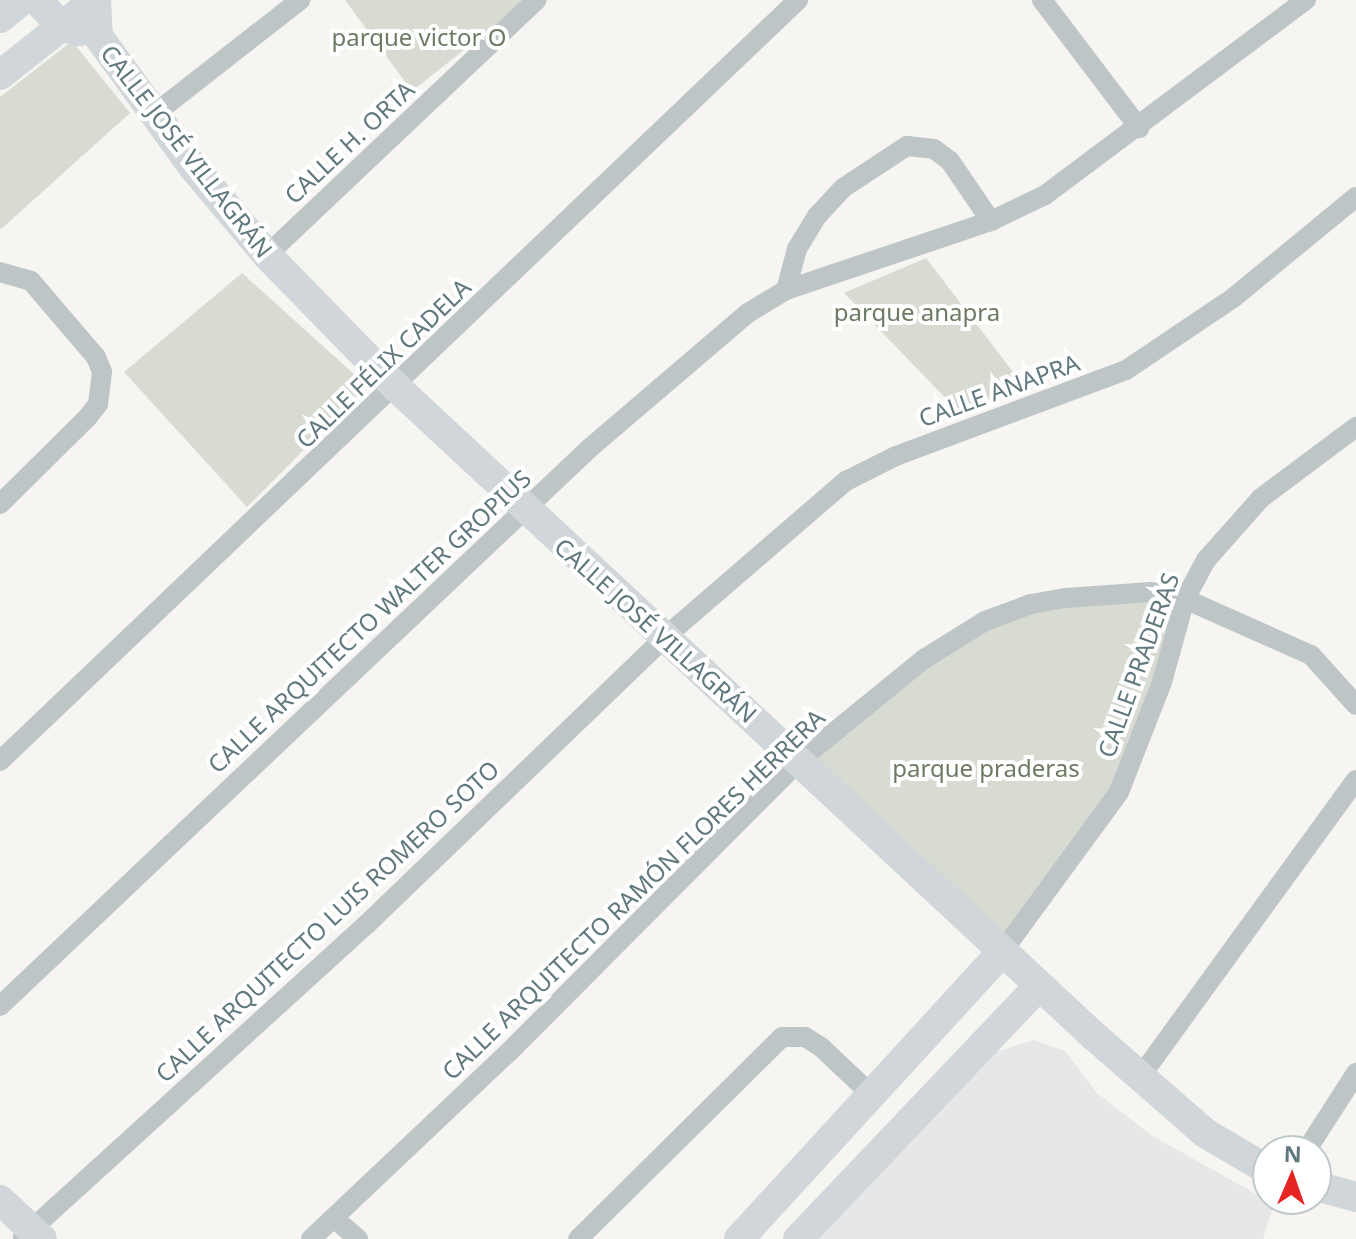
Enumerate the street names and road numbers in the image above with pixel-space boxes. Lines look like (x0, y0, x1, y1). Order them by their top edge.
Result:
street label: CALLE JOSÉ VILLAGRÁN (95, 39, 279, 263)
street label: CALLE H. ORTA (278, 75, 420, 209)
street label: CALLE FÉLIX CADELA (290, 272, 476, 454)
street label: CALLE ANAPRA (915, 348, 1083, 432)
street label: CALLE ARQUITECTO WALTER GROPIUS (202, 464, 536, 778)
street label: CALLE JOSÉ VILLAGRÁN (549, 532, 763, 728)
street label: CALLE PRADERAS (1091, 569, 1185, 761)
street label: CALLE ARQUITECTO RAMÓN FLORES HERRERA (436, 703, 830, 1085)
street label: CALLE ARQUITECTO LUIS ROMERO SOTO (149, 754, 505, 1088)

